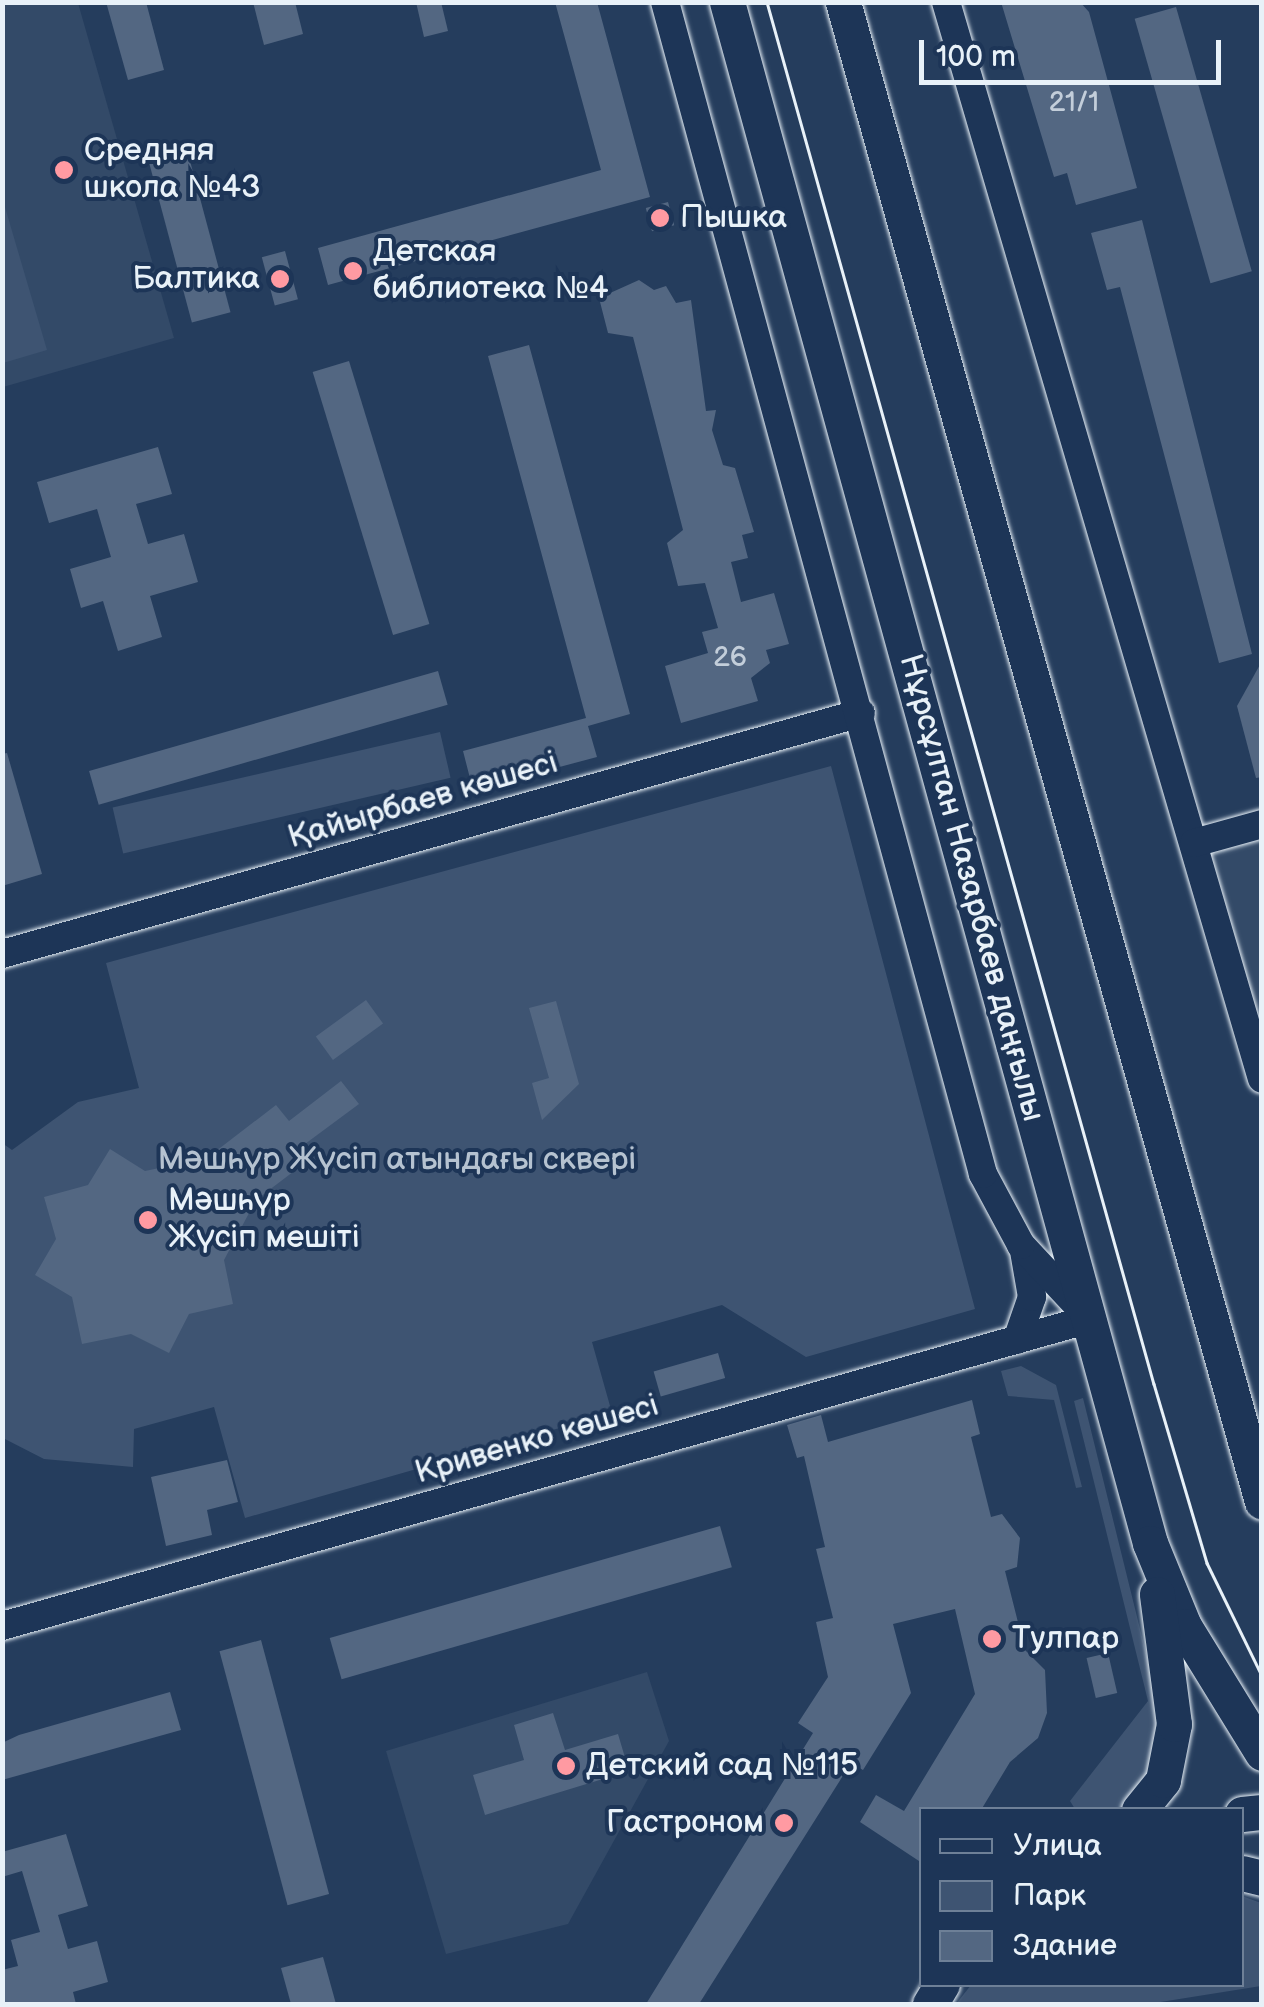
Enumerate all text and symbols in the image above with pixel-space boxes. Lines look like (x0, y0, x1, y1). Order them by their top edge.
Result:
scale bar (924, 20, 1226, 82)
text: 100 m (936, 39, 1016, 75)
house number: 21/1 (1049, 86, 1099, 120)
place label: Средняя школа №43 (84, 133, 261, 208)
marker: Средняя школа №43 (53, 159, 75, 181)
place label: Пышка (680, 199, 787, 237)
marker: Пышка (649, 207, 671, 229)
place label: Детская библиотека №4 (373, 234, 609, 309)
place label: Балтика (133, 260, 260, 298)
marker: Детская библиотека №4 (342, 260, 364, 282)
marker: Балтика (269, 268, 291, 290)
house number: 26 (713, 641, 747, 675)
street label: Нұрсұлтан Назарбаев даңғылы (890, 650, 1052, 1126)
street label: Қайырбаев көшесі (284, 744, 562, 858)
park label: Мәшһүр Жүсіп атындағы сквері (158, 1141, 636, 1179)
place label: Мәшһүр Жүсіп мешіті (168, 1183, 360, 1258)
marker: Мәшһүр Жүсіп мешіті (137, 1209, 159, 1231)
street label: Кривенко көшесі (411, 1387, 663, 1493)
place label: Тулпар (1012, 1620, 1119, 1658)
marker: Тулпар (981, 1628, 1003, 1650)
place label: Детский сад №115 (586, 1747, 858, 1785)
marker: Детский сад №115 (555, 1755, 577, 1777)
place label: Гастроном (606, 1804, 764, 1842)
legend (919, 1807, 1244, 1987)
marker: Гастроном (773, 1812, 795, 1834)
text: Улица (1013, 1828, 1102, 1864)
text: Парк (1013, 1878, 1086, 1914)
text: Здание (1013, 1928, 1117, 1964)

